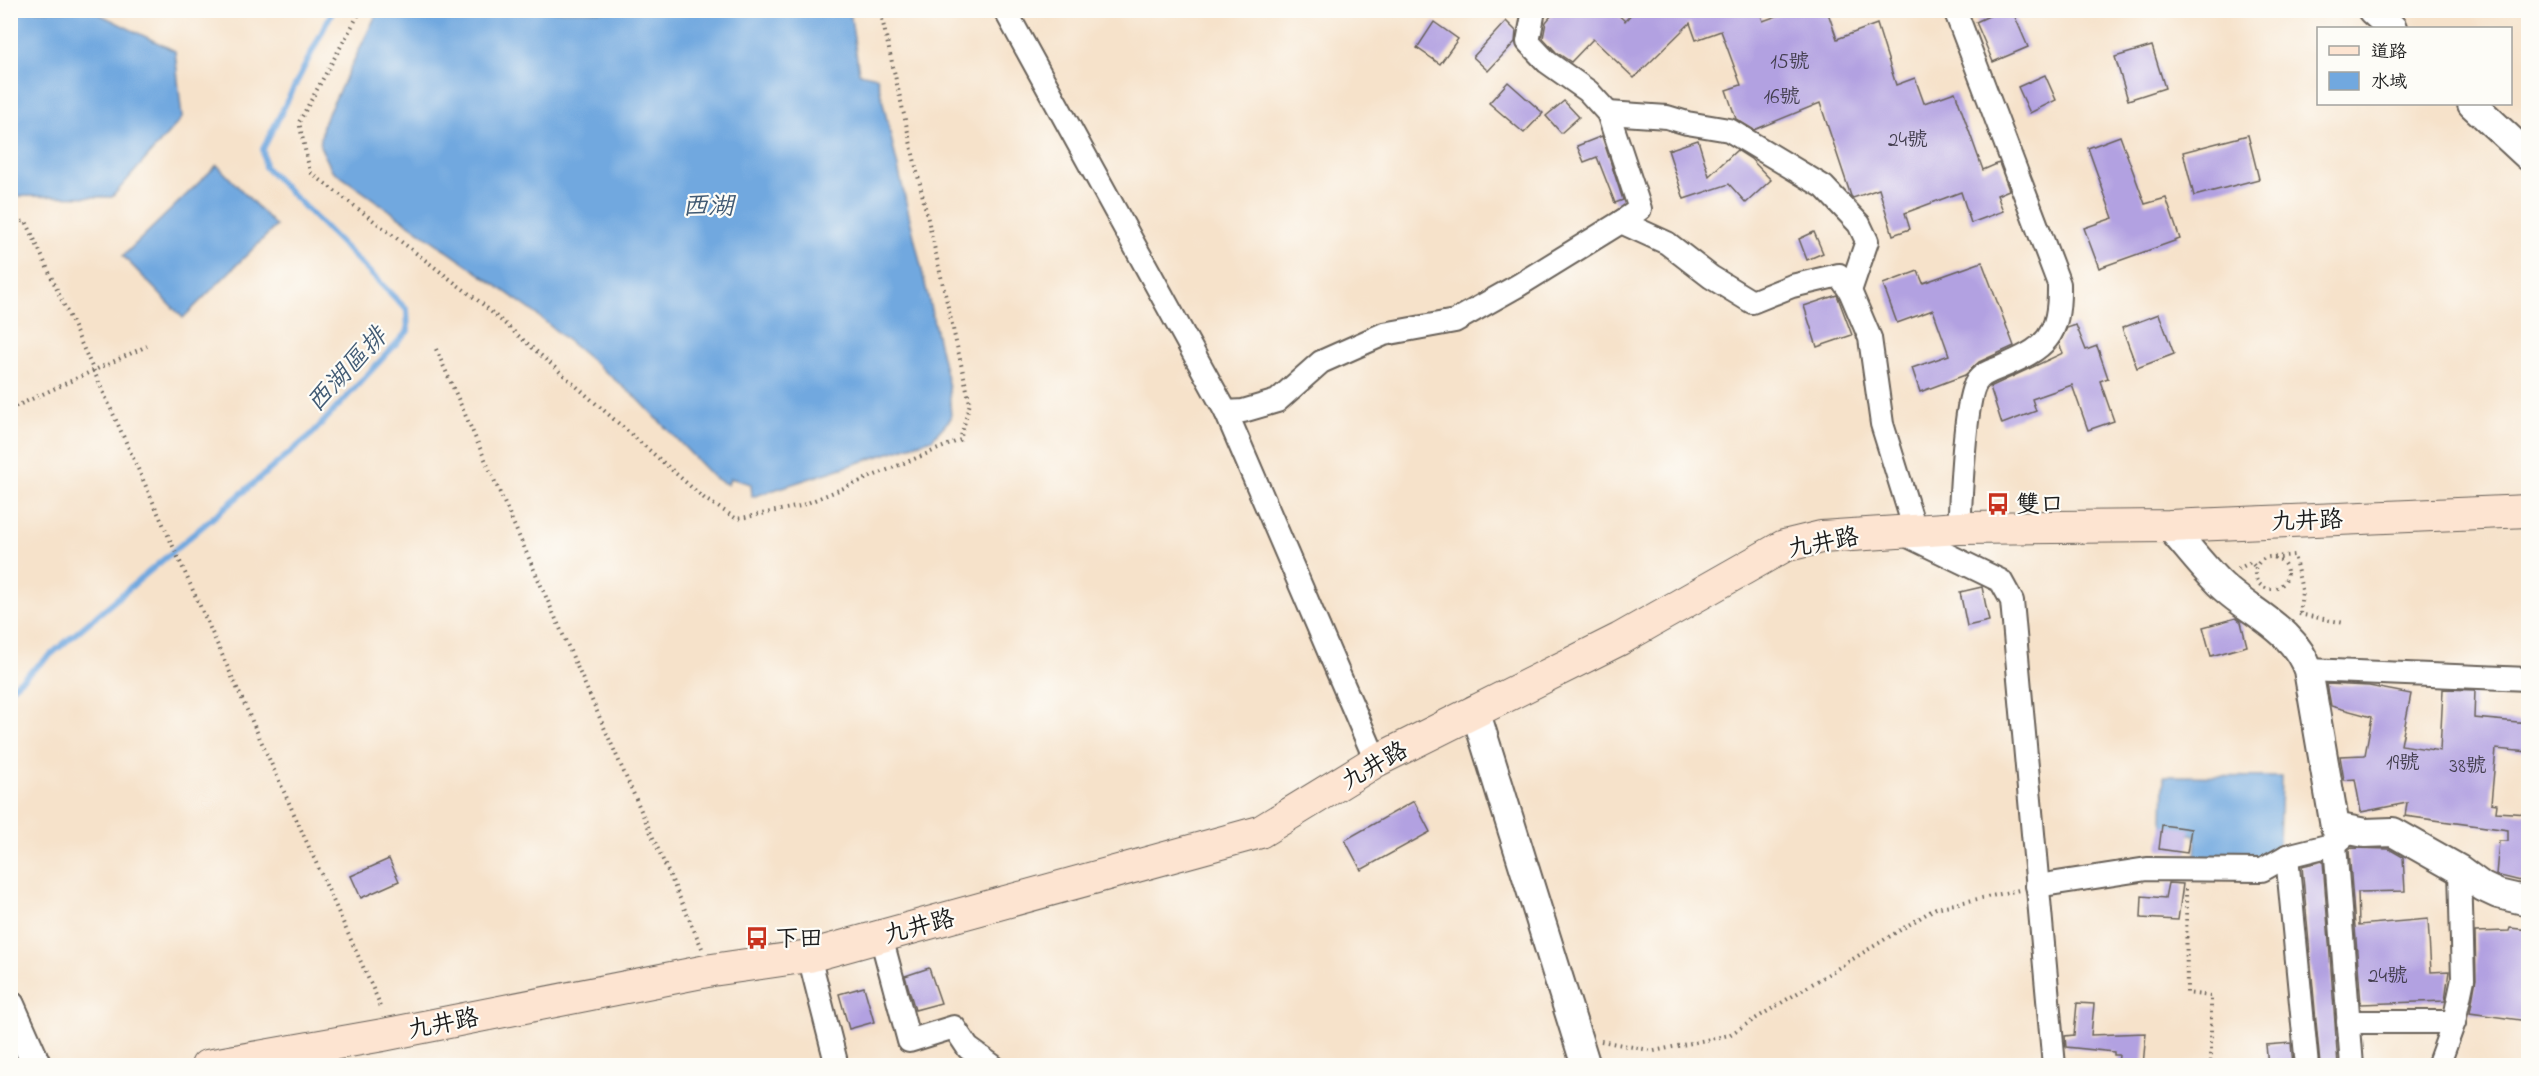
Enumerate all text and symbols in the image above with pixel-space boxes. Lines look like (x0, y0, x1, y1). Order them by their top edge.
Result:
legend (2317, 27, 2512, 105)
text: 道路 (2371, 40, 2407, 66)
house number: 15號 (1770, 48, 1810, 78)
text: 水域 (2371, 70, 2407, 96)
house number: 16號 (1764, 83, 1800, 113)
house number: 24號 (1888, 126, 1928, 156)
water label: 西湖 (682, 189, 737, 227)
water label: 西湖區排 (299, 319, 399, 422)
place label: 雙口 (2016, 489, 2064, 524)
bus stop icon: 雙口 (1985, 491, 2011, 517)
street label: 九井路 (2270, 504, 2344, 541)
street label: 九井路 (1785, 520, 1862, 569)
street label: 九井路 (1335, 734, 1415, 800)
house number: 19號 (2386, 749, 2420, 779)
house number: 38號 (2449, 752, 2487, 782)
street label: 九井路 (880, 902, 959, 955)
place label: 下田 (775, 923, 823, 958)
bus stop icon: 下田 (744, 925, 770, 951)
house number: 24號 (2368, 962, 2408, 992)
street label: 九井路 (405, 1001, 482, 1050)

